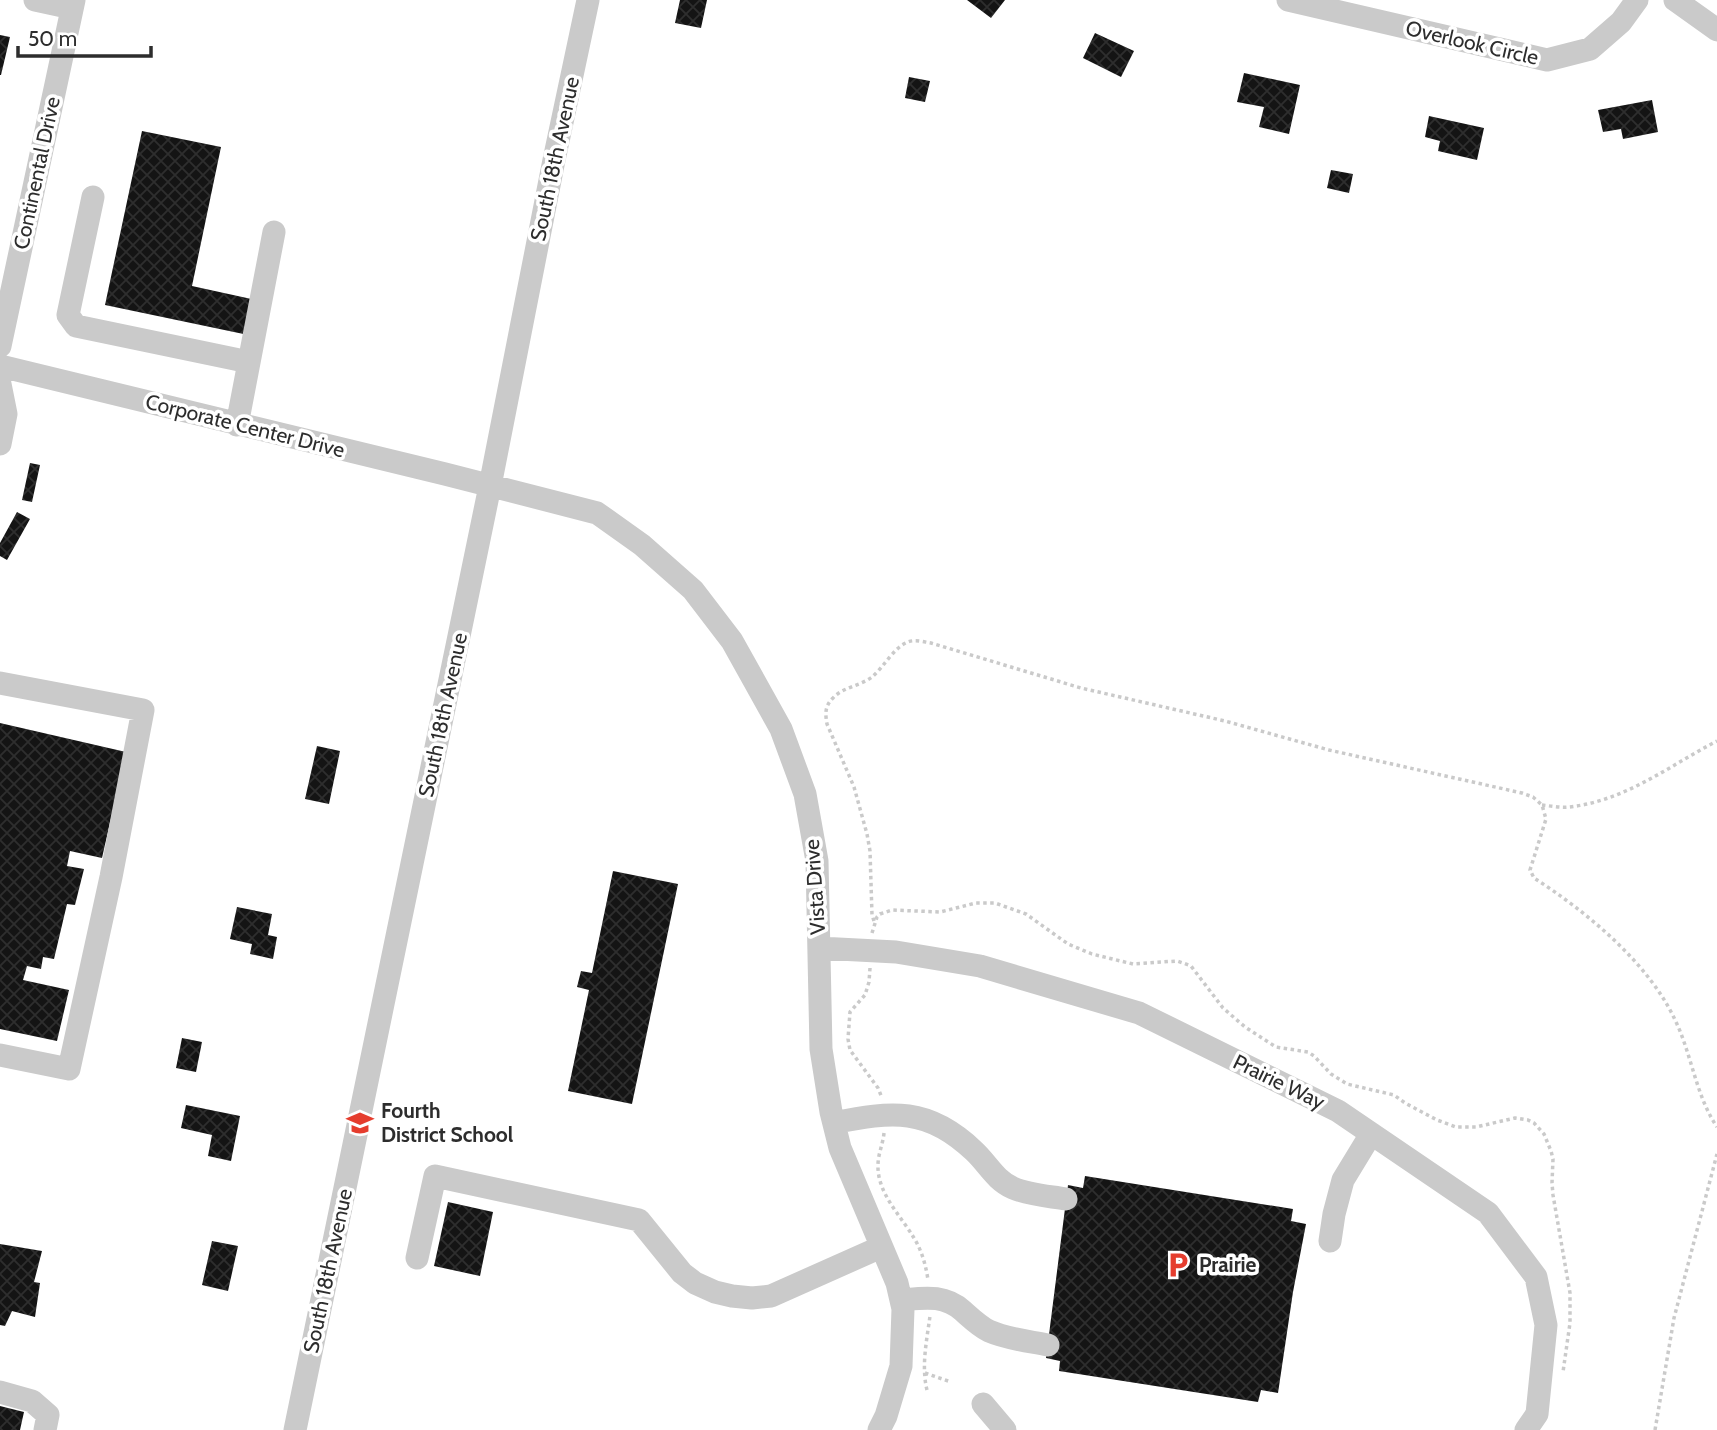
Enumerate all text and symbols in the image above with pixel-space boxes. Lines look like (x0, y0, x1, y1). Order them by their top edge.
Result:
scale bar (18, 14, 150, 58)
street label: Overlook Circle (1403, 15, 1541, 70)
text: 50 m (28, 26, 77, 51)
street label: South 18th Avenue (525, 74, 584, 243)
street label: Continental Drive (8, 94, 65, 251)
street label: Corporate Center Drive (143, 389, 347, 462)
street label: South 18th Avenue (413, 630, 472, 799)
street label: Vista Drive (799, 838, 830, 936)
street label: Prairie Way (1229, 1049, 1329, 1115)
place label: Fourth District School (381, 1098, 514, 1147)
school or university icon: Fourth District School (345, 1108, 375, 1138)
street label: South 18th Avenue (298, 1186, 357, 1355)
parking icon: Prairie (1163, 1250, 1193, 1280)
place label: Prairie (1199, 1252, 1257, 1277)

